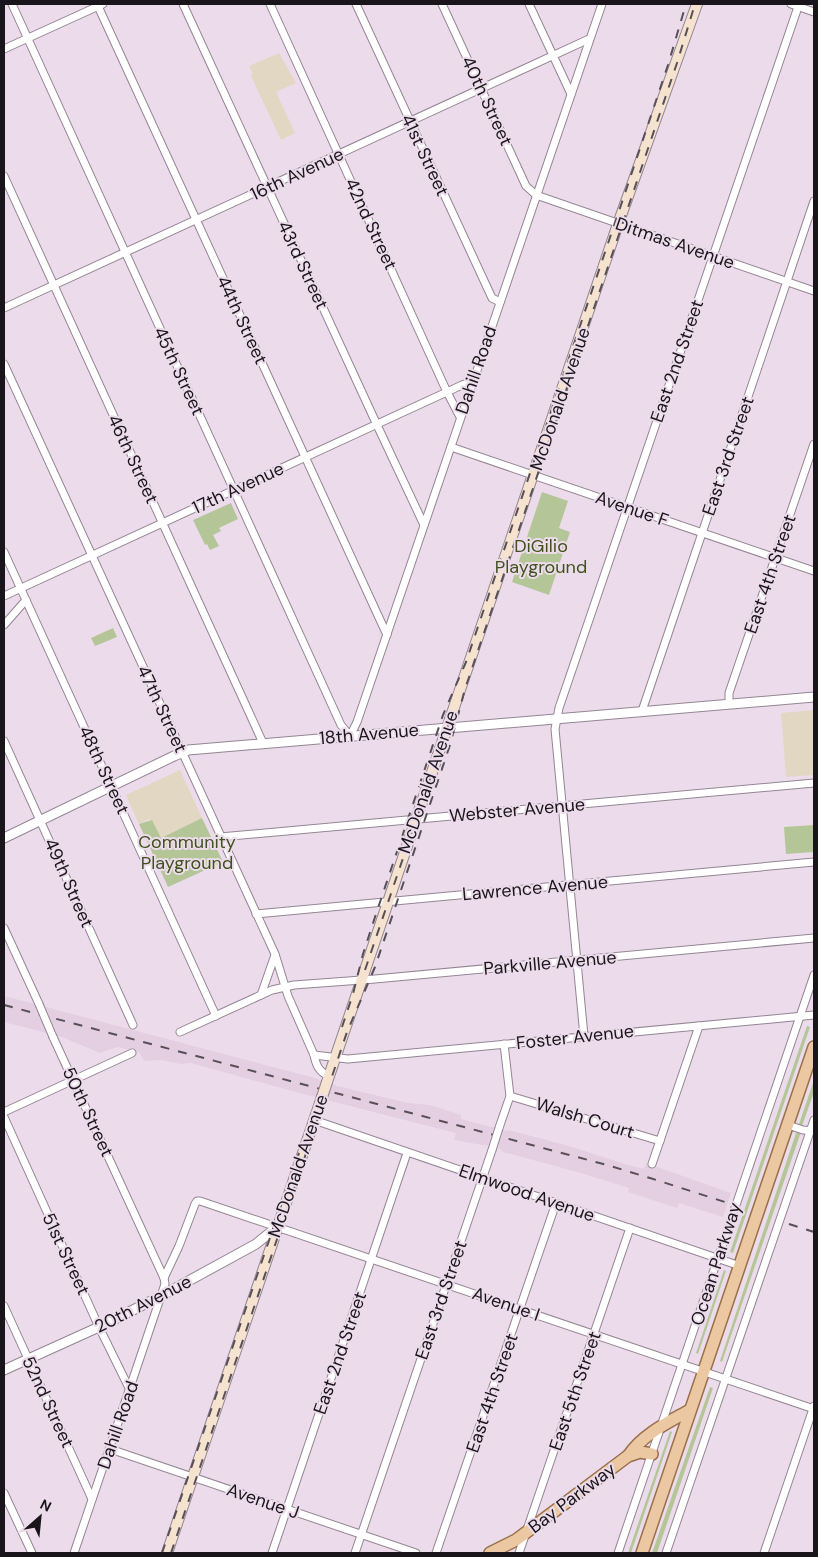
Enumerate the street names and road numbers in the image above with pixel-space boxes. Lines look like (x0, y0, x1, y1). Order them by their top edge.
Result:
street label: 40th Street (456, 52, 518, 150)
street label: 41st Street (396, 110, 454, 200)
street label: 16th Avenue (246, 142, 348, 206)
street label: 42nd Street (339, 174, 403, 274)
street label: Ditmas Avenue (612, 211, 738, 275)
street label: 43rd Street (272, 217, 334, 313)
street label: 44th Street (211, 272, 273, 368)
street label: East 2nd Street (645, 296, 709, 426)
street label: 45th Street (148, 323, 210, 419)
street label: Dahill Road (450, 323, 502, 417)
street label: McDonald Avenue (524, 324, 596, 474)
street label: East 3rd Street (696, 393, 760, 519)
street label: 46th Street (102, 411, 164, 507)
street label: 17th Avenue (188, 456, 288, 520)
street label: Avenue F (592, 485, 672, 533)
street label: East 4th Street (738, 511, 802, 637)
street label: 47th Street (131, 661, 193, 757)
street label: McDonald Avenue (392, 707, 464, 857)
street label: 18th Avenue (318, 718, 420, 750)
street label: 48th Street (73, 722, 135, 818)
street label: Webster Avenue (448, 792, 586, 828)
street label: 49th Street (39, 835, 99, 931)
street label: Lawrence Avenue (461, 870, 609, 906)
street label: Parkville Avenue (482, 945, 618, 981)
street label: Foster Avenue (515, 1019, 635, 1055)
street label: 50th Street (57, 1063, 119, 1161)
street label: McDonald Avenue (262, 1091, 334, 1241)
street label: Walsh Court (533, 1092, 637, 1144)
street label: Elmwood Avenue (456, 1159, 598, 1227)
street label: Ocean Parkway (685, 1199, 747, 1329)
street label: 51st Street (37, 1209, 95, 1299)
street label: East 3rd Street (409, 1237, 473, 1363)
street label: 20th Avenue (90, 1269, 196, 1339)
street label: Avenue I (469, 1281, 543, 1327)
street label: East 2nd Street (308, 1288, 372, 1418)
street label: East 5th Street (543, 1328, 607, 1454)
street label: East 4th Street (460, 1330, 524, 1456)
street label: 52nd Street (16, 1352, 80, 1452)
street label: Dahill Road (92, 1378, 144, 1472)
street label: Bay Parkway (523, 1457, 621, 1539)
street label: Avenue J (224, 1477, 302, 1525)

